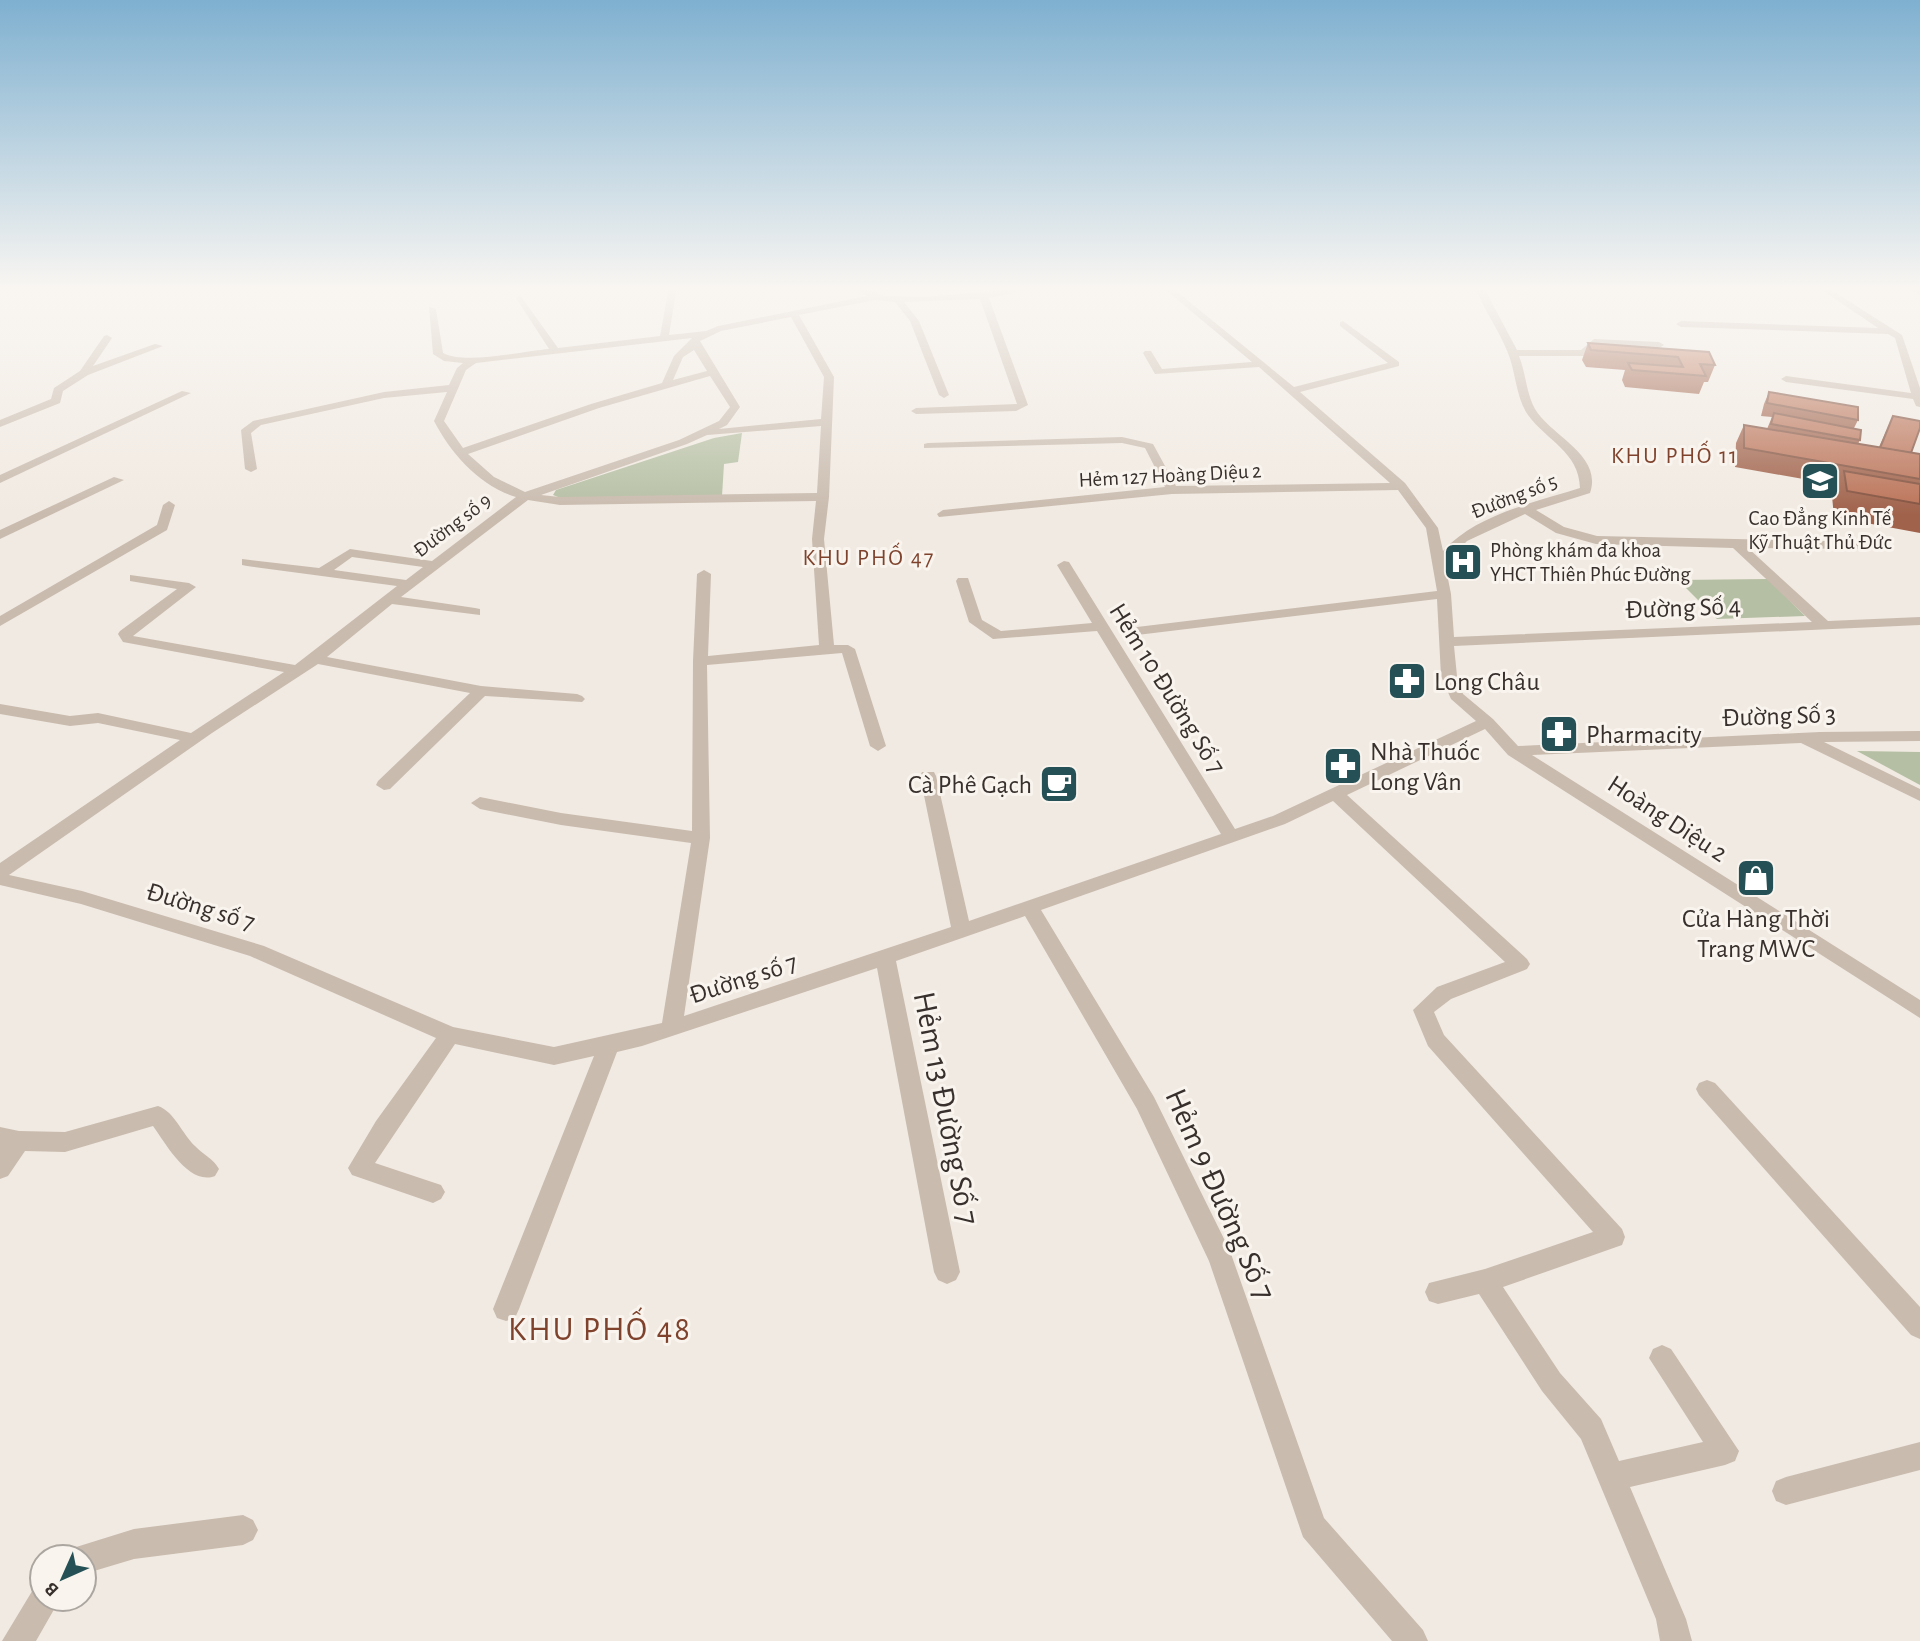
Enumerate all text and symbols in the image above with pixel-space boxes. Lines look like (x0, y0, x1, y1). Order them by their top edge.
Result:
district label: KHU PHỐ 11 (1611, 440, 1739, 468)
street label: Hẻm 127 Hoàng Diệu 2 (1078, 460, 1262, 491)
school or university icon: Cao Đẳng Kinh Tế Kỹ Thuật Thủ Đức (1799, 460, 1841, 502)
street label: Đường số 5 (1468, 470, 1560, 522)
street label: Đường số 9 (409, 489, 495, 561)
place label: Cao Đẳng Kinh Tế Kỹ Thuật Thủ Đức (1748, 507, 1892, 553)
place label: Phòng khám đa khoa YHCT Thiên Phúc Đường (1490, 540, 1691, 585)
hospital icon: Phòng khám đa khoa YHCT Thiên Phúc Đường (1442, 541, 1484, 583)
district label: KHU PHỐ 47 (803, 542, 935, 570)
street label: Đường Số 4 (1625, 593, 1741, 623)
street label: Hẻm 10 Đường Số 7 (1104, 599, 1230, 778)
pharmacy icon: Long Châu (1386, 660, 1428, 702)
place label: Long Châu (1434, 669, 1540, 695)
street label: Đường Số 3 (1722, 701, 1836, 731)
pharmacy icon: Pharmacity (1538, 713, 1580, 755)
place label: Pharmacity (1586, 722, 1702, 748)
place label: Nhà Thuốc Long Vân (1370, 739, 1480, 795)
pharmacy icon: Nhà Thuốc Long Vân (1322, 745, 1364, 787)
cafe icon: Cà Phê Gạch (1038, 763, 1080, 805)
street label: Hoàng Diệu 2 (1603, 771, 1732, 867)
place label: Cà Phê Gạch (908, 772, 1032, 798)
shop icon: Cửa Hàng Thời Trang MWC (1735, 857, 1777, 899)
street label: Đường số 7 (143, 878, 258, 936)
place label: Cửa Hàng Thời Trang MWC (1682, 906, 1830, 962)
street label: Đường số 7 (686, 949, 801, 1009)
street label: Hẻm 13 Đường Số 7 (908, 989, 984, 1227)
street label: Hẻm 9 Đường Số 7 (1159, 1084, 1281, 1305)
district label: KHU PHỐ 48 (508, 1307, 692, 1347)
north arrow (28, 1543, 98, 1613)
text: B (41, 1578, 63, 1600)

